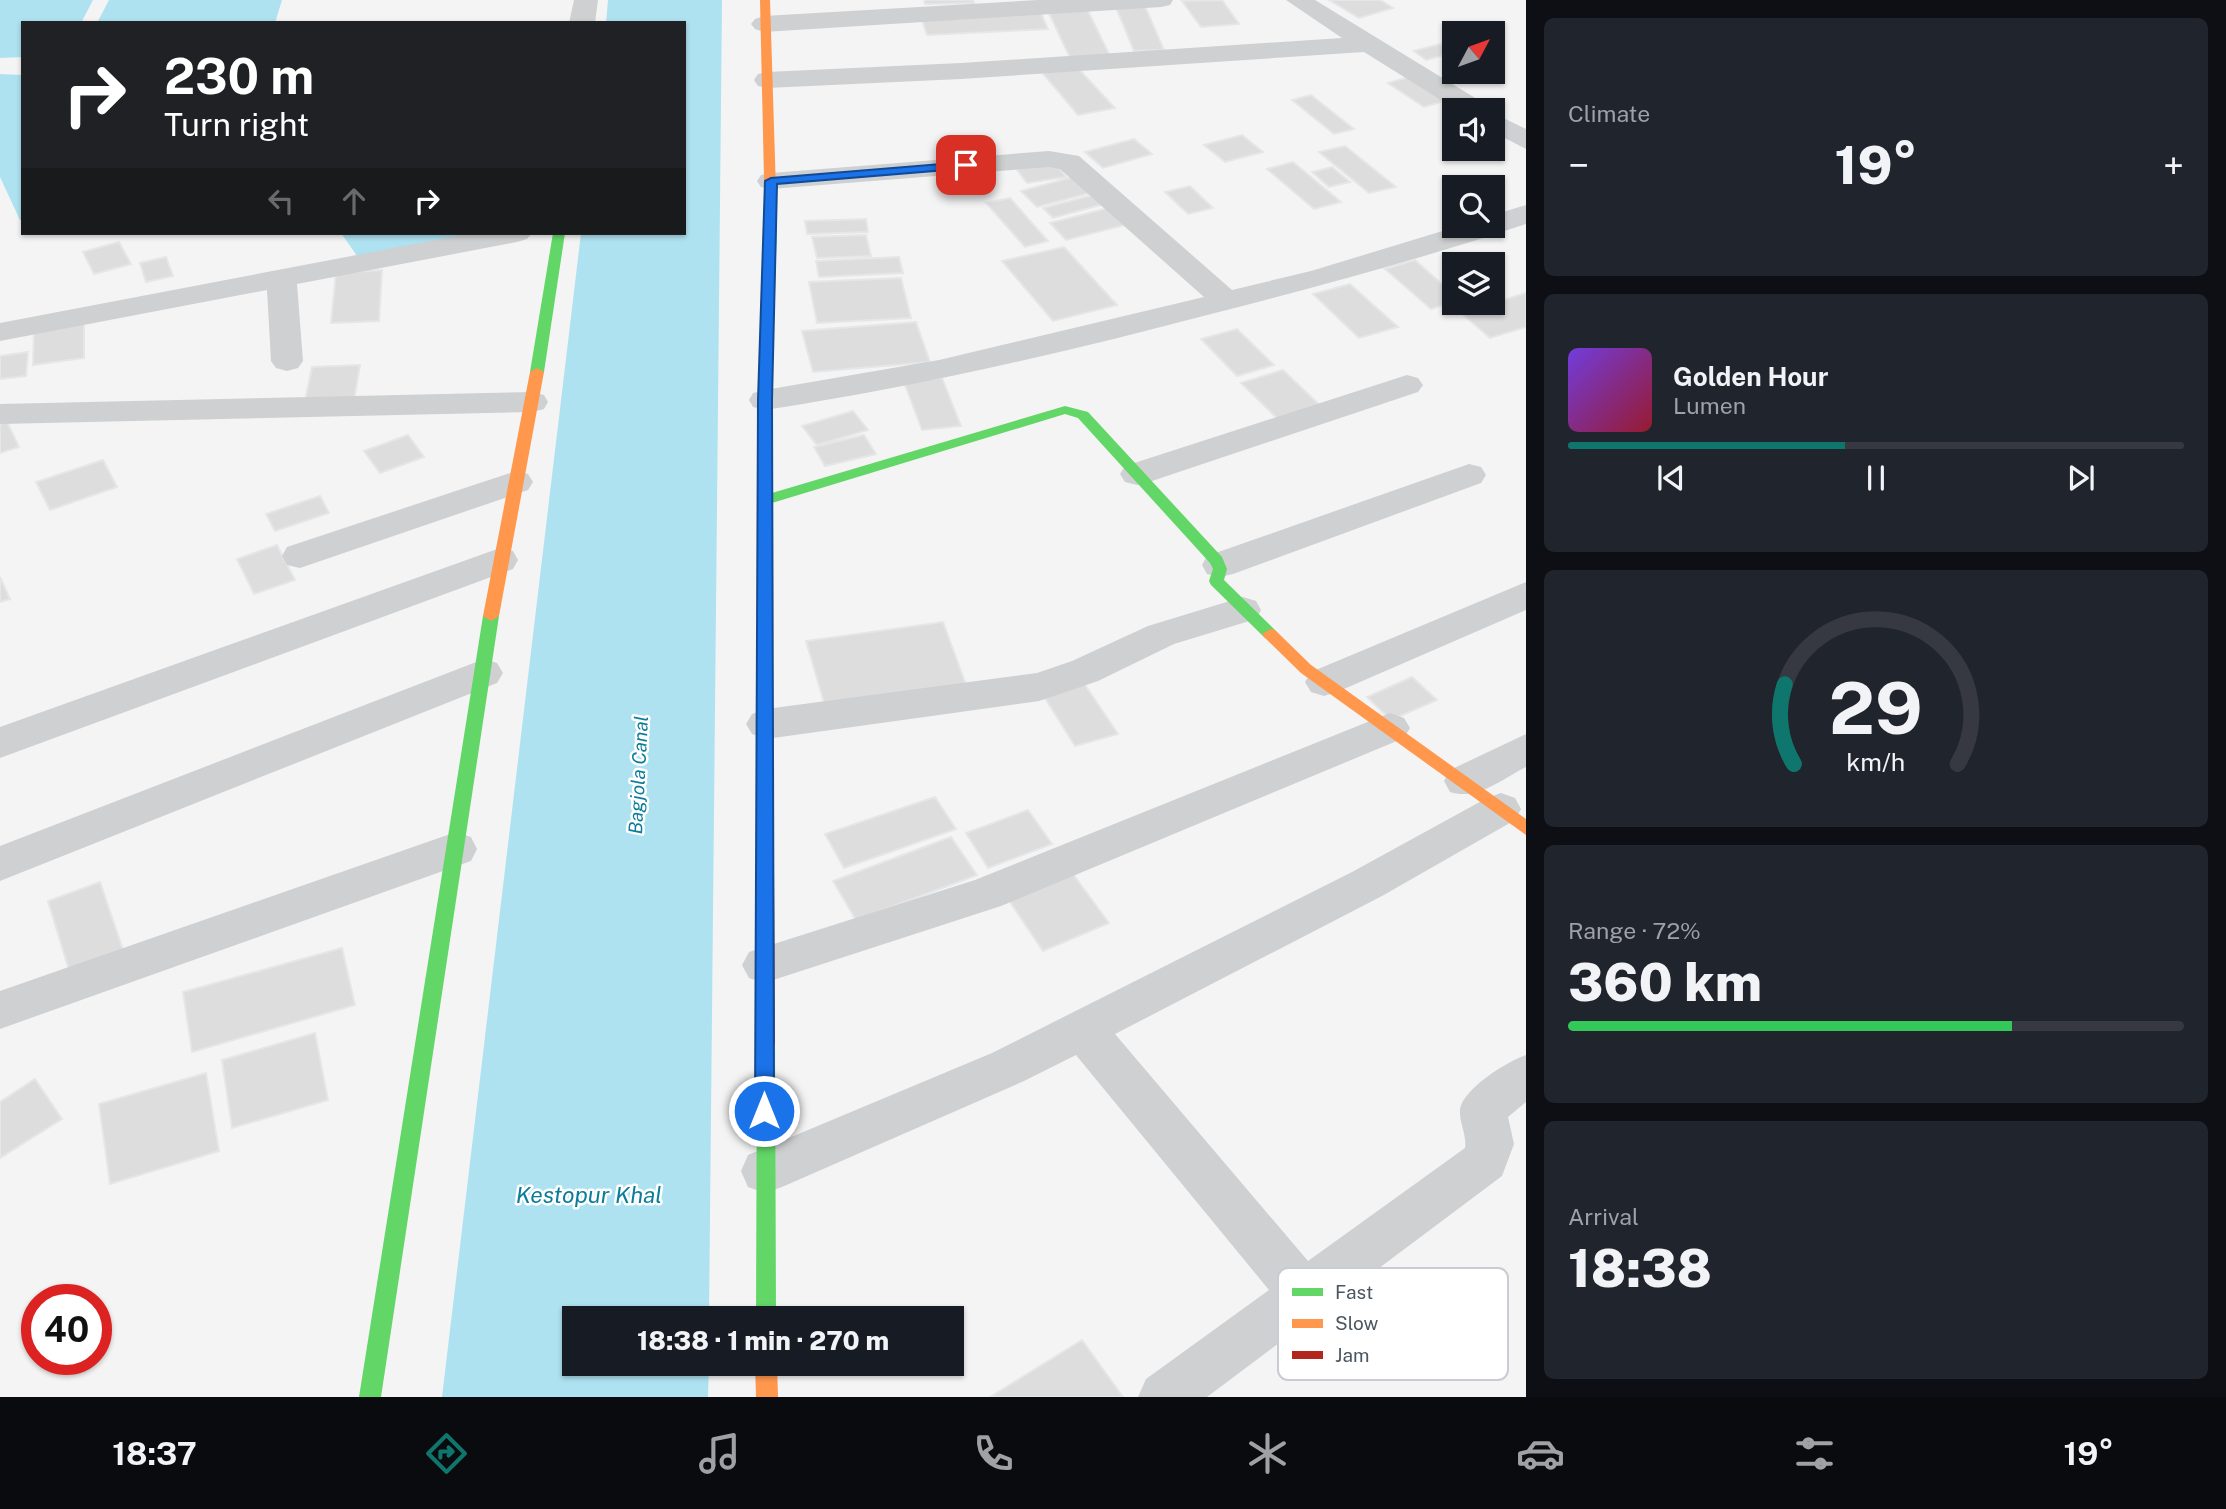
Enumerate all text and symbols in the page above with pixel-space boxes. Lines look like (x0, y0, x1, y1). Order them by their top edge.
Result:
north arrow (1442, 21, 1505, 84)
map controls (1442, 21, 1505, 315)
text: 230 m (164, 47, 314, 105)
icon: right (49, 49, 140, 140)
button: sound (1442, 98, 1505, 161)
text: Climate (1568, 100, 1650, 127)
text: Turn right (164, 106, 309, 143)
pin (936, 135, 996, 195)
text: 19° (1835, 135, 1917, 196)
text: − (1568, 143, 1589, 188)
text: + (2163, 143, 2184, 188)
icon: arrive (947, 146, 985, 184)
button: search (1442, 175, 1505, 238)
icon: left (262, 182, 300, 220)
icon: ahead (335, 182, 373, 220)
icon: right (408, 182, 446, 220)
button: layers (1442, 252, 1505, 315)
text: Golden Hour (1673, 361, 1828, 392)
text: Lumen (1673, 392, 1746, 419)
icon: previous (1652, 459, 1690, 497)
icon: pause (1857, 459, 1895, 497)
icon: next (2062, 459, 2100, 497)
text: 29 (1829, 666, 1923, 751)
water label: Bagjola Canal (624, 715, 652, 835)
text: km/h (1847, 747, 1905, 777)
text: Range · 72% (1568, 917, 1701, 944)
text: 360 km (1568, 952, 1762, 1013)
position arrow (727, 1074, 801, 1148)
water label: Kestopur Khal (516, 1181, 662, 1208)
text: Arrival (1568, 1203, 1639, 1230)
text: 18:38 (1568, 1238, 1712, 1299)
legend (1278, 1268, 1508, 1380)
text: Fast (1335, 1281, 1373, 1303)
speed limit sign: 40 (21, 1284, 112, 1375)
text: Slow (1335, 1312, 1379, 1334)
text: 18:38 · 1 min · 270 m (637, 1325, 889, 1356)
text: Jam (1335, 1344, 1369, 1366)
icon: directions (422, 1429, 471, 1478)
icon: music (695, 1429, 744, 1478)
icon: phone (969, 1429, 1018, 1478)
icon: climate (1243, 1429, 1292, 1478)
icon: car (1516, 1429, 1565, 1478)
icon: filters (1790, 1429, 1839, 1478)
text: 18:37 (112, 1435, 197, 1472)
text: 19° (2064, 1435, 2114, 1472)

